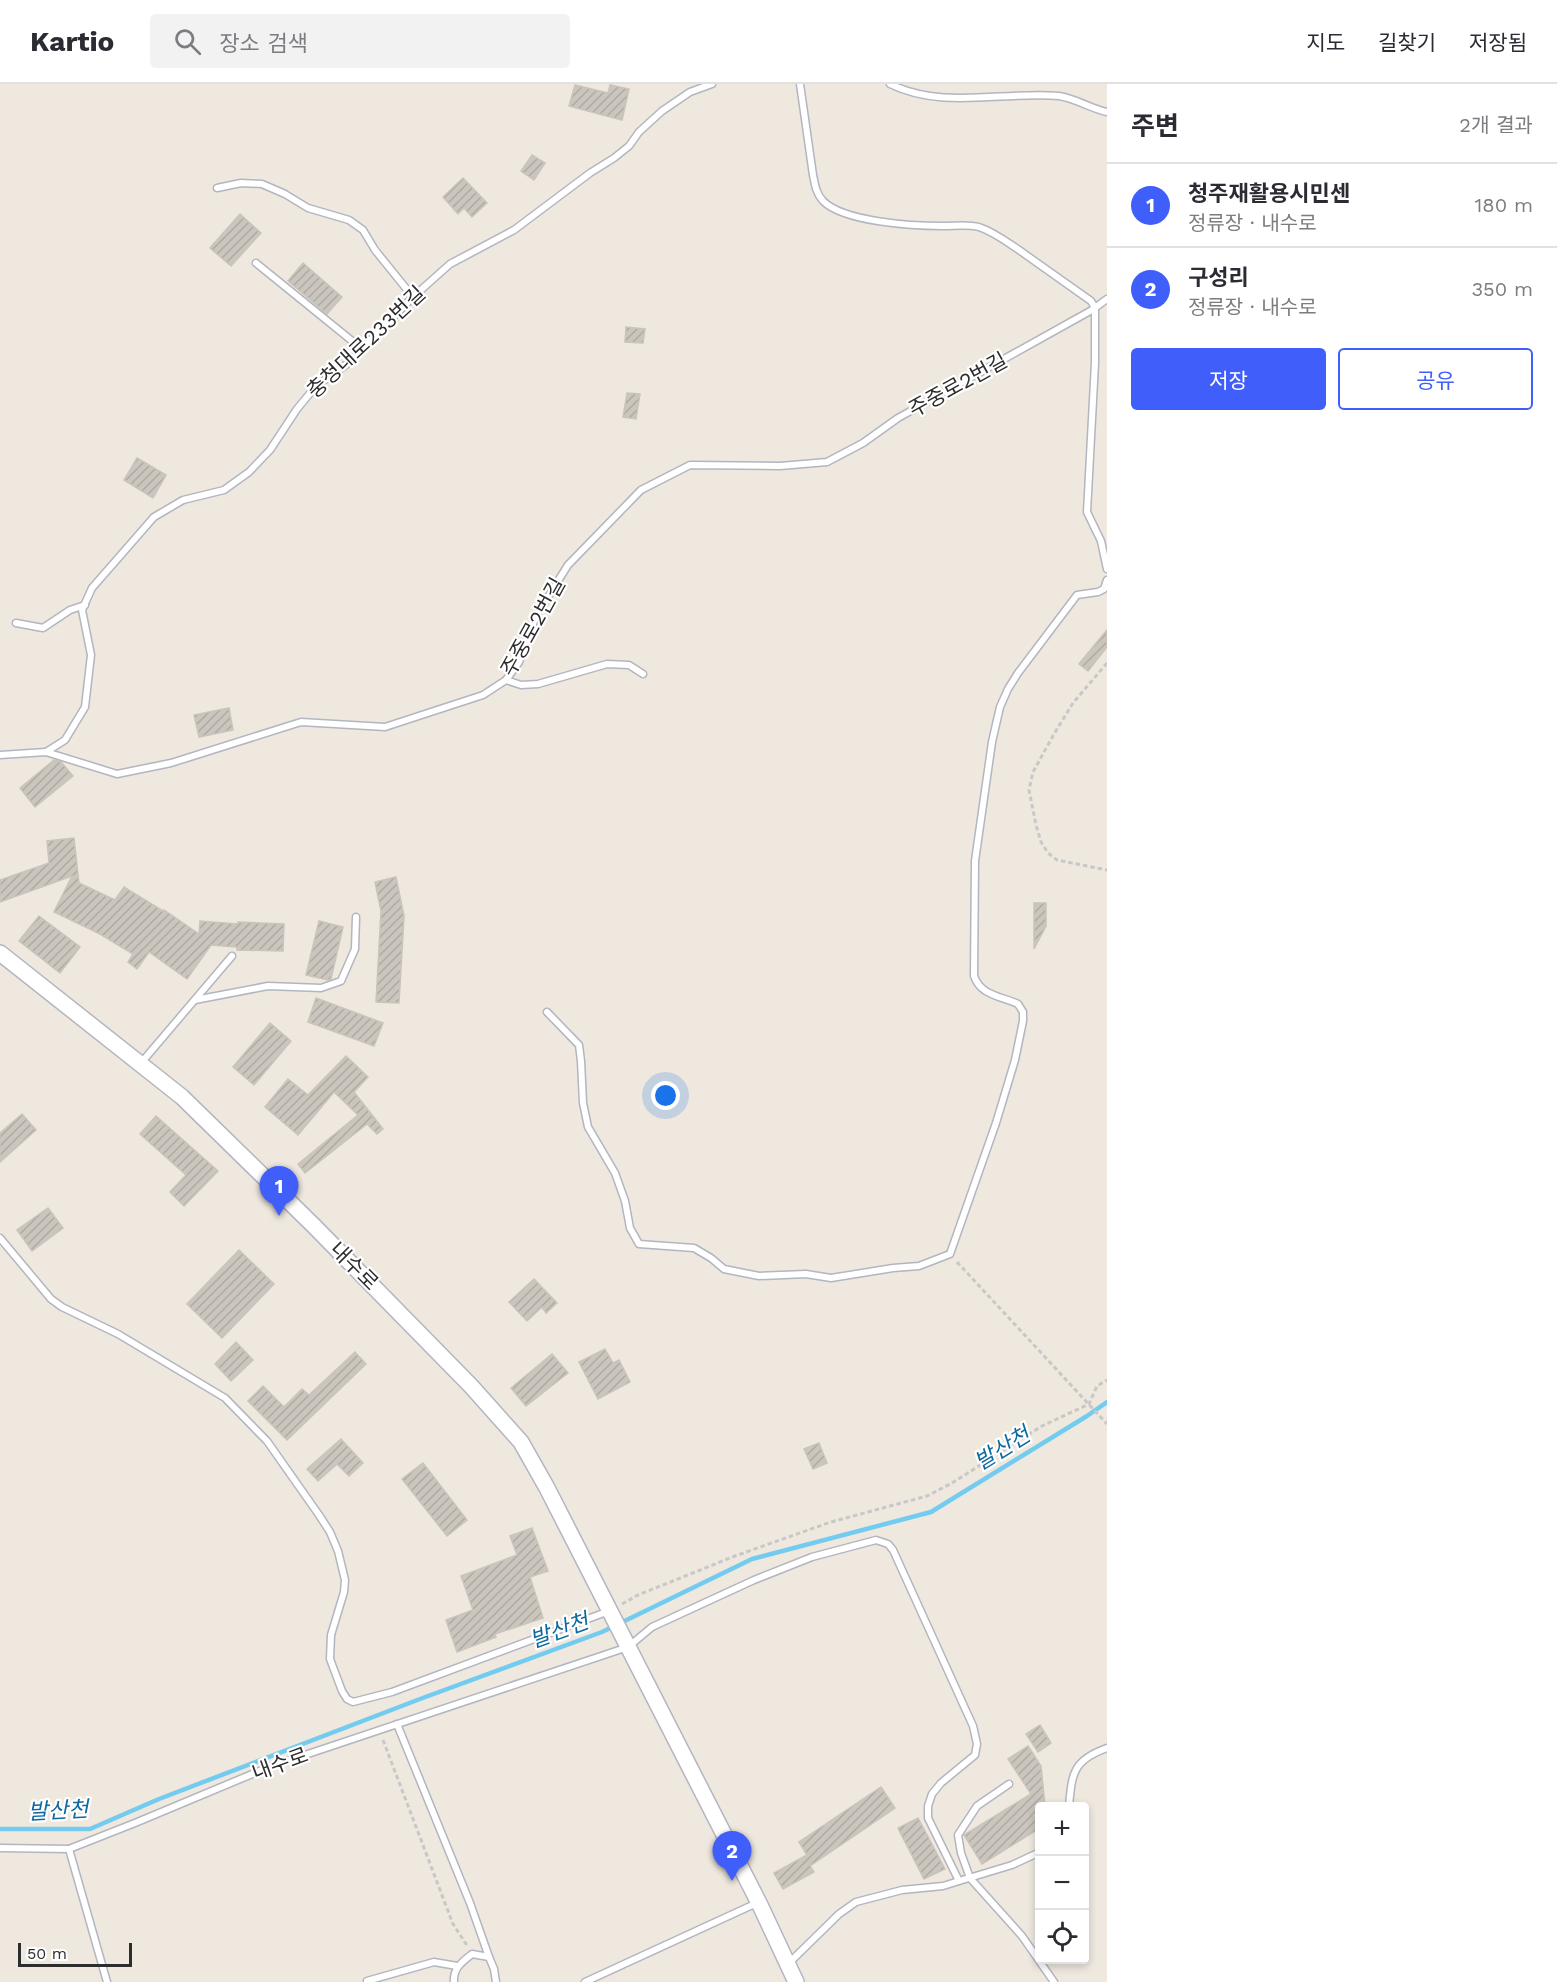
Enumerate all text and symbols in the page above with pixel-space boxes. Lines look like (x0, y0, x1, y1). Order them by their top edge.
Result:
search box (150, 14, 570, 68)
text: Kartio (30, 25, 114, 58)
icon: search (171, 25, 204, 58)
text: 지도 (1306, 30, 1345, 55)
text: 길찾기 (1378, 30, 1436, 55)
text: 저장됨 (1469, 30, 1527, 55)
text: 장소 검색 (219, 31, 308, 56)
text: 주변 (1131, 111, 1179, 141)
text: 2개 결과 (1459, 113, 1533, 137)
text: 청주재활용시민센 (1188, 181, 1350, 206)
text: 1 (1146, 193, 1155, 217)
text: 180 m (1475, 193, 1533, 217)
text: 정류장 · 내수로 (1188, 211, 1317, 235)
text: 구성리 (1188, 265, 1249, 290)
text: 2 (1145, 277, 1156, 301)
text: 350 m (1471, 277, 1533, 301)
street label: 충청대로233번길 (301, 280, 430, 403)
text: 정류장 · 내수로 (1188, 295, 1317, 319)
street label: 주중로2번길 (904, 347, 1011, 422)
button: 저장 (1131, 348, 1326, 410)
button: 공유 (1338, 348, 1533, 410)
street label: 주중로2번길 (495, 573, 570, 680)
your location (651, 1081, 680, 1110)
pin: 1 (260, 1166, 298, 1216)
street label: 내수로 (325, 1236, 384, 1295)
water label: 발산천 (970, 1420, 1037, 1475)
water label: 발산천 (526, 1607, 595, 1653)
street label: 내수로 (248, 1742, 311, 1785)
water label: 발산천 (27, 1796, 92, 1825)
map controls (1035, 1802, 1089, 1964)
button: + (1035, 1802, 1089, 1856)
pin: 2 (712, 1832, 752, 1881)
button: − (1035, 1856, 1089, 1910)
button: locate (1035, 1910, 1089, 1964)
scale bar (18, 1940, 132, 1968)
text: 50 m (27, 1944, 67, 1963)

